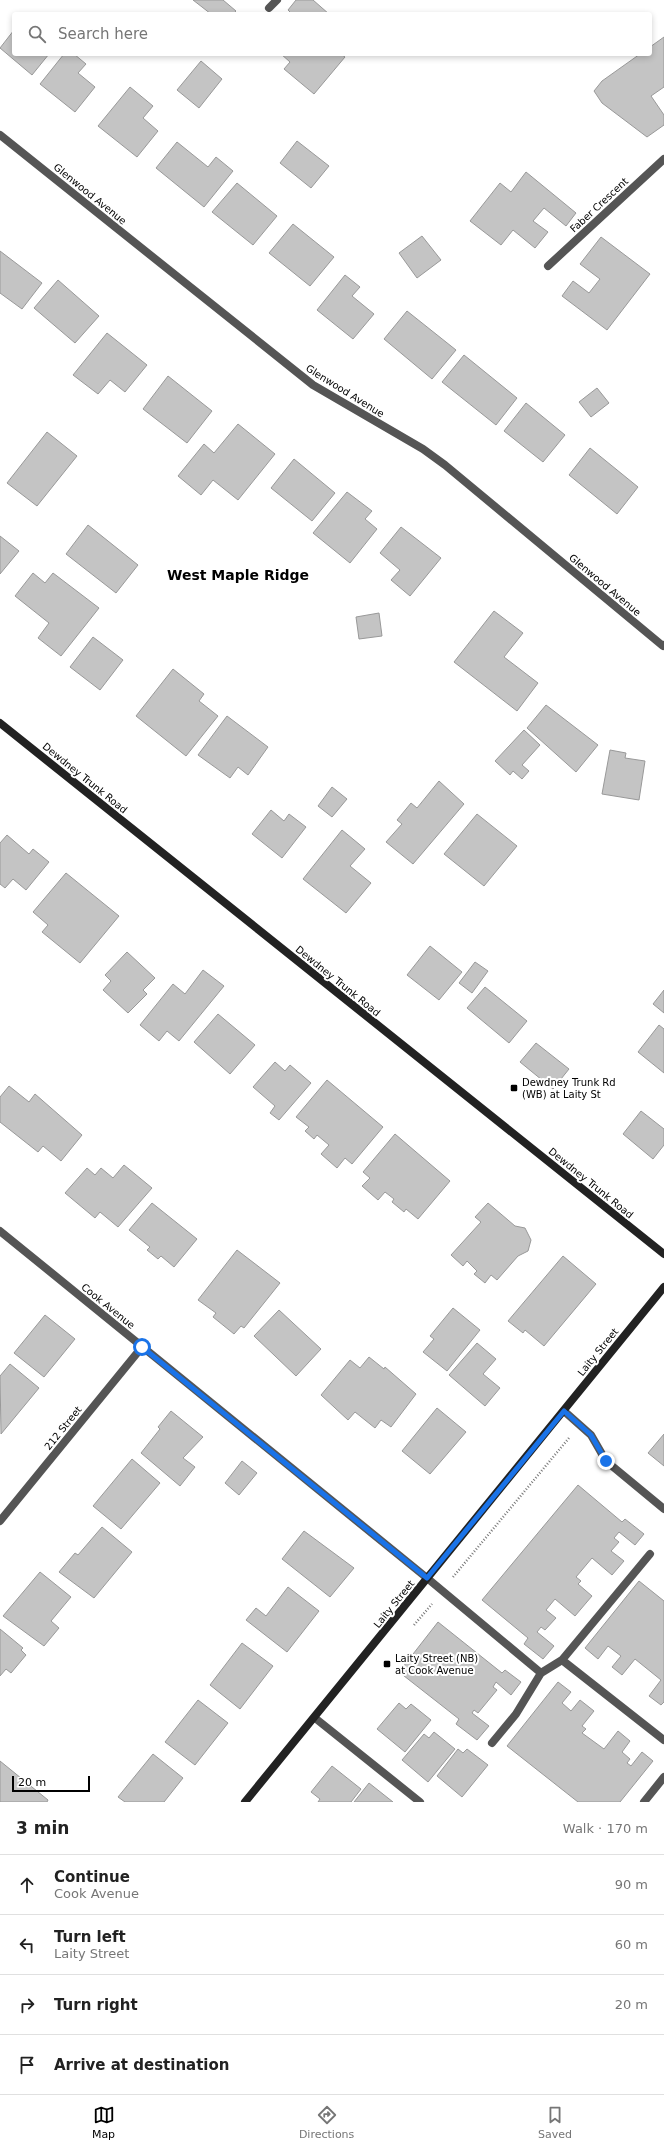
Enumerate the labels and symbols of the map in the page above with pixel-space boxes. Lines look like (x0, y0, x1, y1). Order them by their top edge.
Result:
street label: Glenwood Avenue (52, 161, 128, 227)
street label: Faber Crescent (568, 175, 630, 235)
street label: Glenwood Avenue (304, 362, 386, 420)
street label: Glenwood Avenue (567, 552, 643, 618)
district label: West Maple Ridge (167, 567, 309, 583)
street label: Dewdney Trunk Road (41, 741, 129, 815)
street label: Dewdney Trunk Road (294, 944, 382, 1018)
place label: Dewdney Trunk Rd (WB) at Laity St (522, 1077, 616, 1100)
marker: Dewdney Trunk Rd (WB) at Laity St (509, 1083, 519, 1093)
street label: Dewdney Trunk Road (547, 1146, 635, 1220)
street label: Cook Avenue (79, 1281, 137, 1331)
street label: Laity Street (576, 1326, 621, 1378)
route start (133, 1338, 151, 1356)
street label: 212 Street (42, 1404, 84, 1452)
route end (597, 1452, 615, 1470)
street label: Laity Street (372, 1578, 417, 1630)
place label: Laity Street (NB) at Cook Avenue (395, 1653, 478, 1676)
marker: Laity Street (NB) at Cook Avenue (382, 1659, 392, 1669)
scale bar (12, 1774, 90, 1793)

